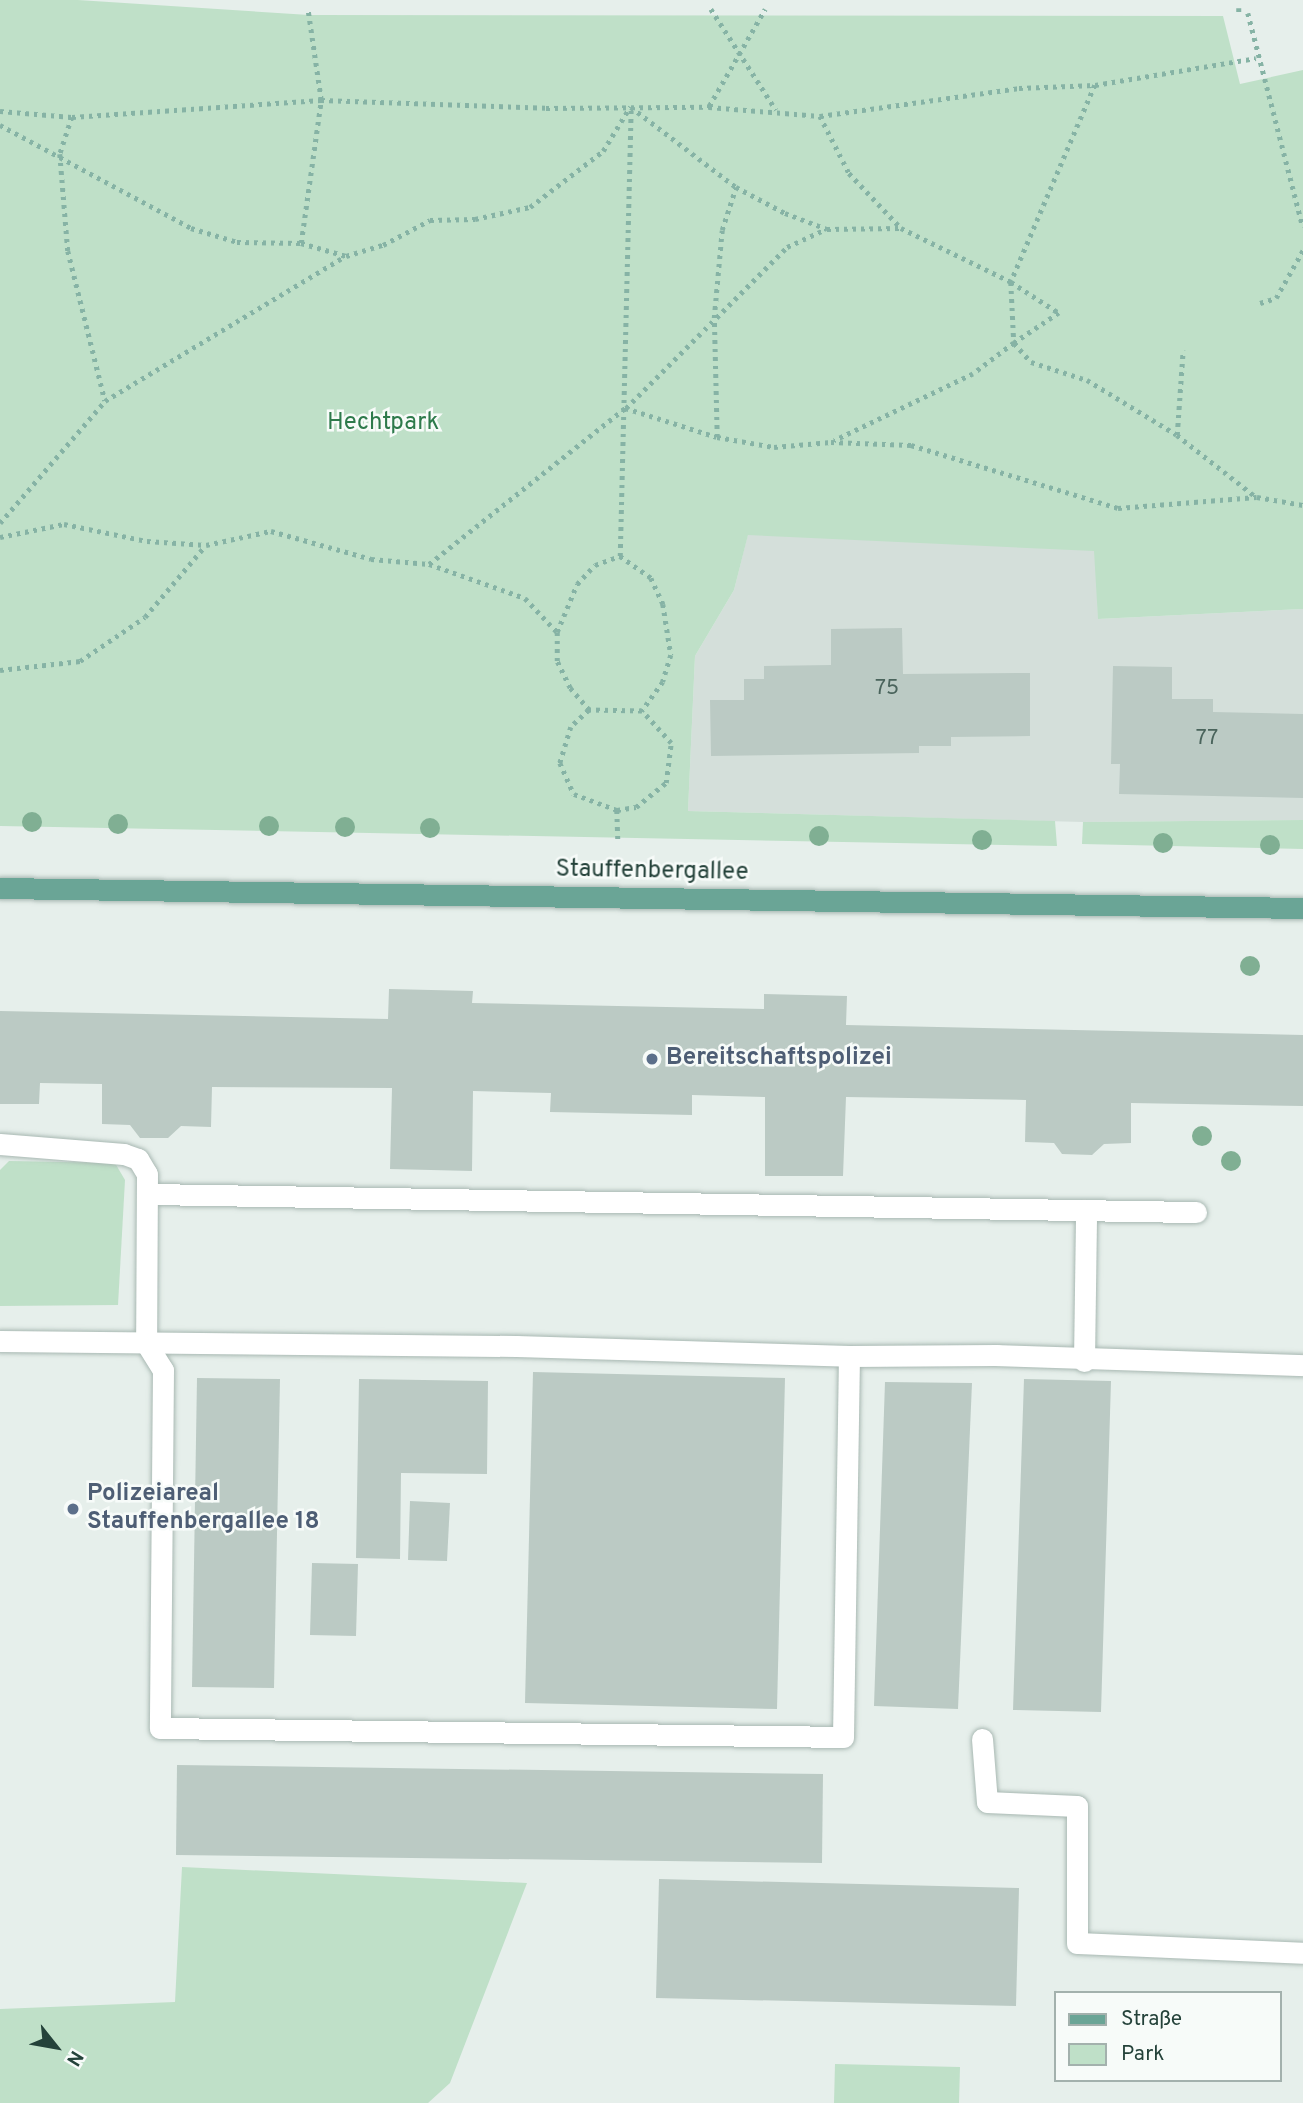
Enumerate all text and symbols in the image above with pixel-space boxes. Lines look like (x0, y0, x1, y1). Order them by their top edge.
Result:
park label: Hechtpark (327, 410, 439, 438)
house number: 75 (875, 676, 899, 702)
house number: 77 (1196, 726, 1218, 752)
street label: Stauffenbergallee (555, 856, 749, 888)
place label: Bereitschaftspolizei (666, 1045, 892, 1073)
marker: Bereitschaftspolizei (644, 1051, 660, 1067)
place label: Polizeiareal Stauffenbergallee 18 (87, 1481, 320, 1537)
marker: Polizeiareal Stauffenbergallee 18 (65, 1501, 81, 1517)
legend (1054, 1991, 1282, 2082)
text: Straße (1121, 2006, 1182, 2033)
north arrow (21, 2012, 91, 2082)
text: Park (1121, 2041, 1164, 2068)
text: N (60, 2046, 88, 2070)

